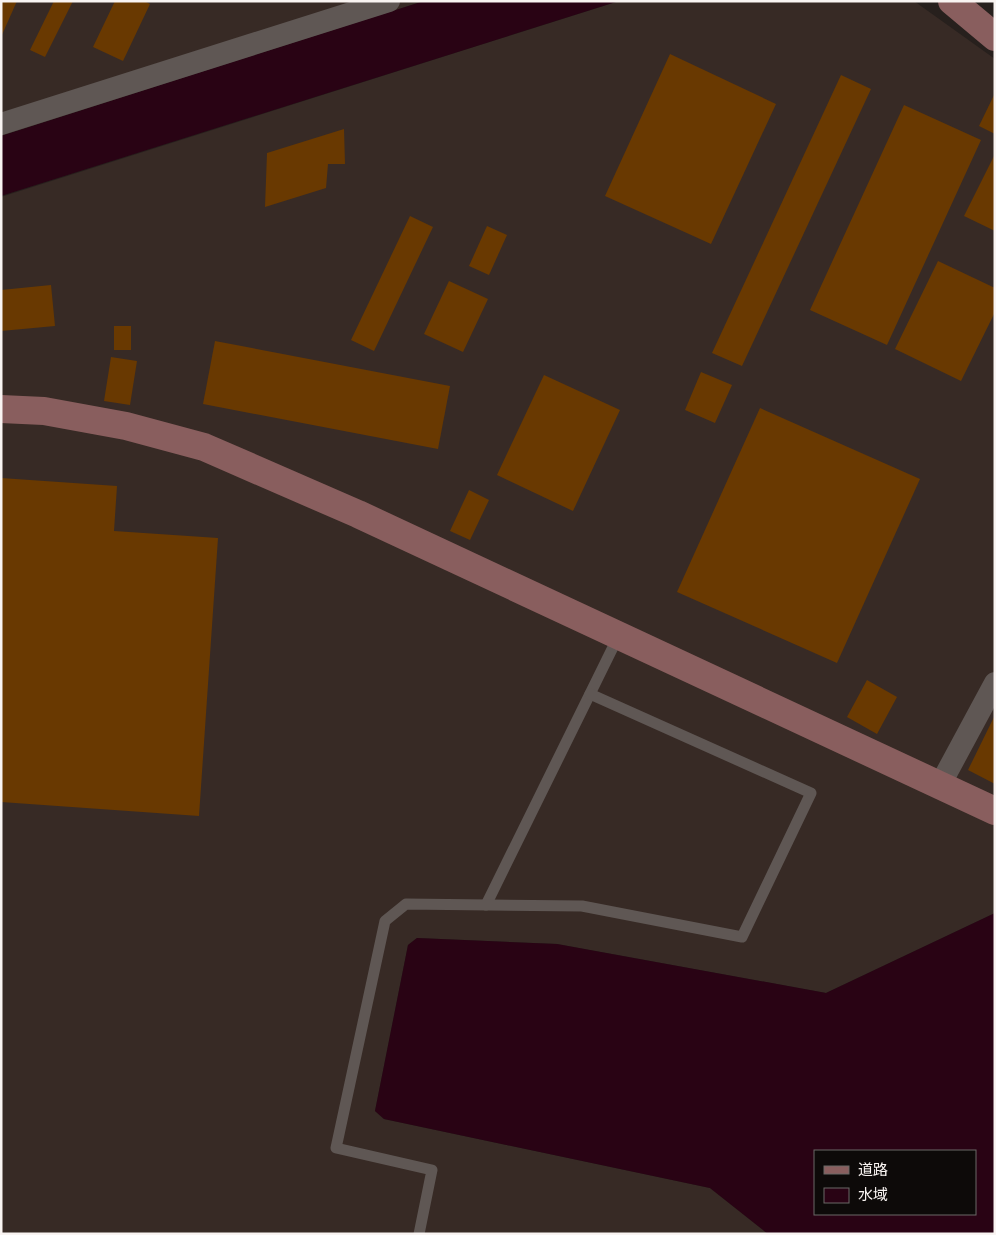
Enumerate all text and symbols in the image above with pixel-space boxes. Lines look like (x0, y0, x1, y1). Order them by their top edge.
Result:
legend (814, 1150, 976, 1215)
text: 道路 (858, 1160, 888, 1178)
text: 水域 (858, 1185, 888, 1203)

